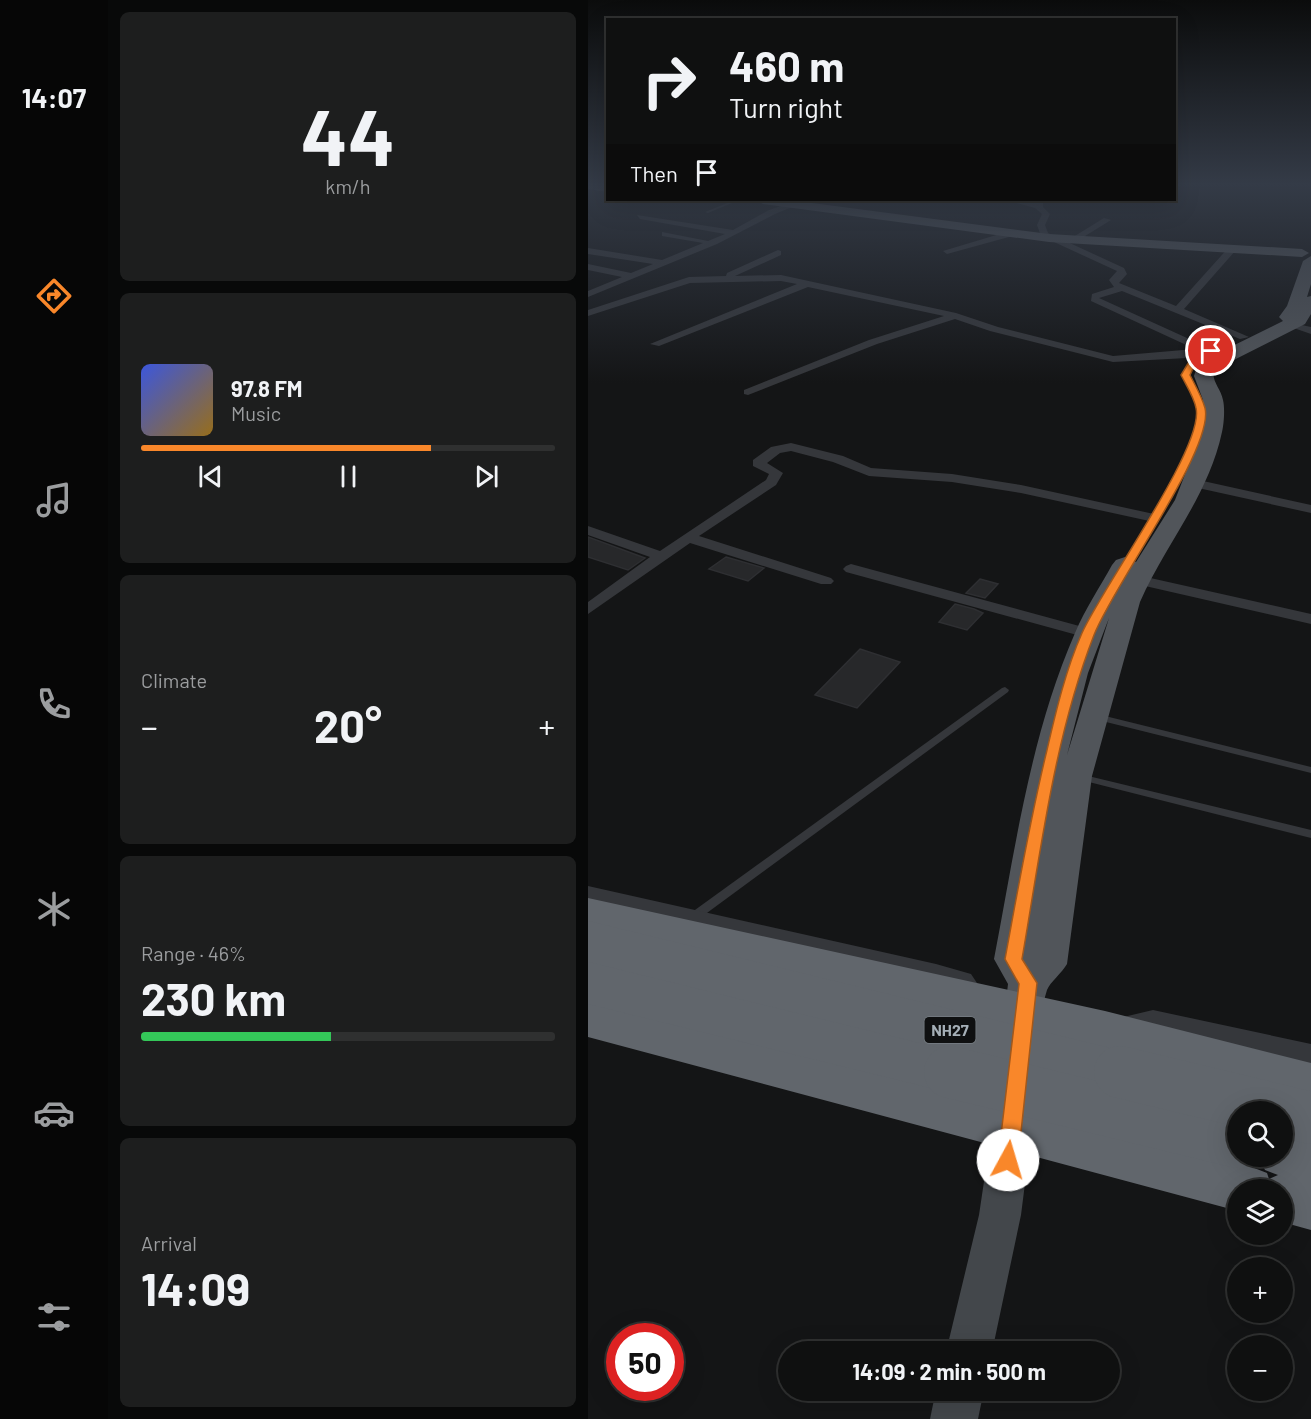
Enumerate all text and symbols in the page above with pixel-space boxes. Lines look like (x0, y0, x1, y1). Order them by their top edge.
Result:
text: 460 m (729, 40, 844, 90)
icon: right (630, 42, 708, 120)
text: 14:07 (22, 81, 86, 113)
text: 44 (301, 88, 395, 182)
text: Turn right (729, 91, 843, 123)
icon: arrive (690, 156, 723, 189)
text: Then (630, 160, 678, 186)
text: km/h (325, 174, 371, 198)
icon: directions (33, 275, 75, 317)
pin (1185, 325, 1236, 376)
icon: arrive (1194, 334, 1227, 367)
text: 97.8 FM (231, 375, 302, 401)
text: Music (231, 401, 281, 425)
icon: previous (194, 460, 227, 493)
icon: pause (332, 460, 365, 493)
icon: next (470, 460, 503, 493)
icon: music (33, 479, 75, 521)
text: Climate (141, 668, 207, 692)
icon: phone (33, 683, 75, 725)
text: 20° (314, 698, 382, 752)
text: − (141, 706, 158, 746)
text: + (539, 706, 555, 746)
icon: climate (33, 888, 75, 930)
text: Range · 46% (141, 941, 246, 965)
text: 230 km (141, 971, 286, 1025)
road number: NH27 (924, 1017, 976, 1043)
icon: car (33, 1092, 75, 1134)
map controls (1227, 1101, 1293, 1401)
button: search (1227, 1101, 1293, 1167)
position arrow (976, 1128, 1040, 1192)
button: layers (1227, 1179, 1293, 1245)
text: Arrival (141, 1231, 197, 1255)
button: + (1227, 1257, 1293, 1323)
text: 14:09 (141, 1261, 250, 1315)
icon: filters (33, 1296, 75, 1338)
speed limit sign: 50 (606, 1323, 684, 1401)
button: − (1227, 1335, 1293, 1401)
text: 14:09 · 2 min · 500 m (852, 1358, 1046, 1384)

